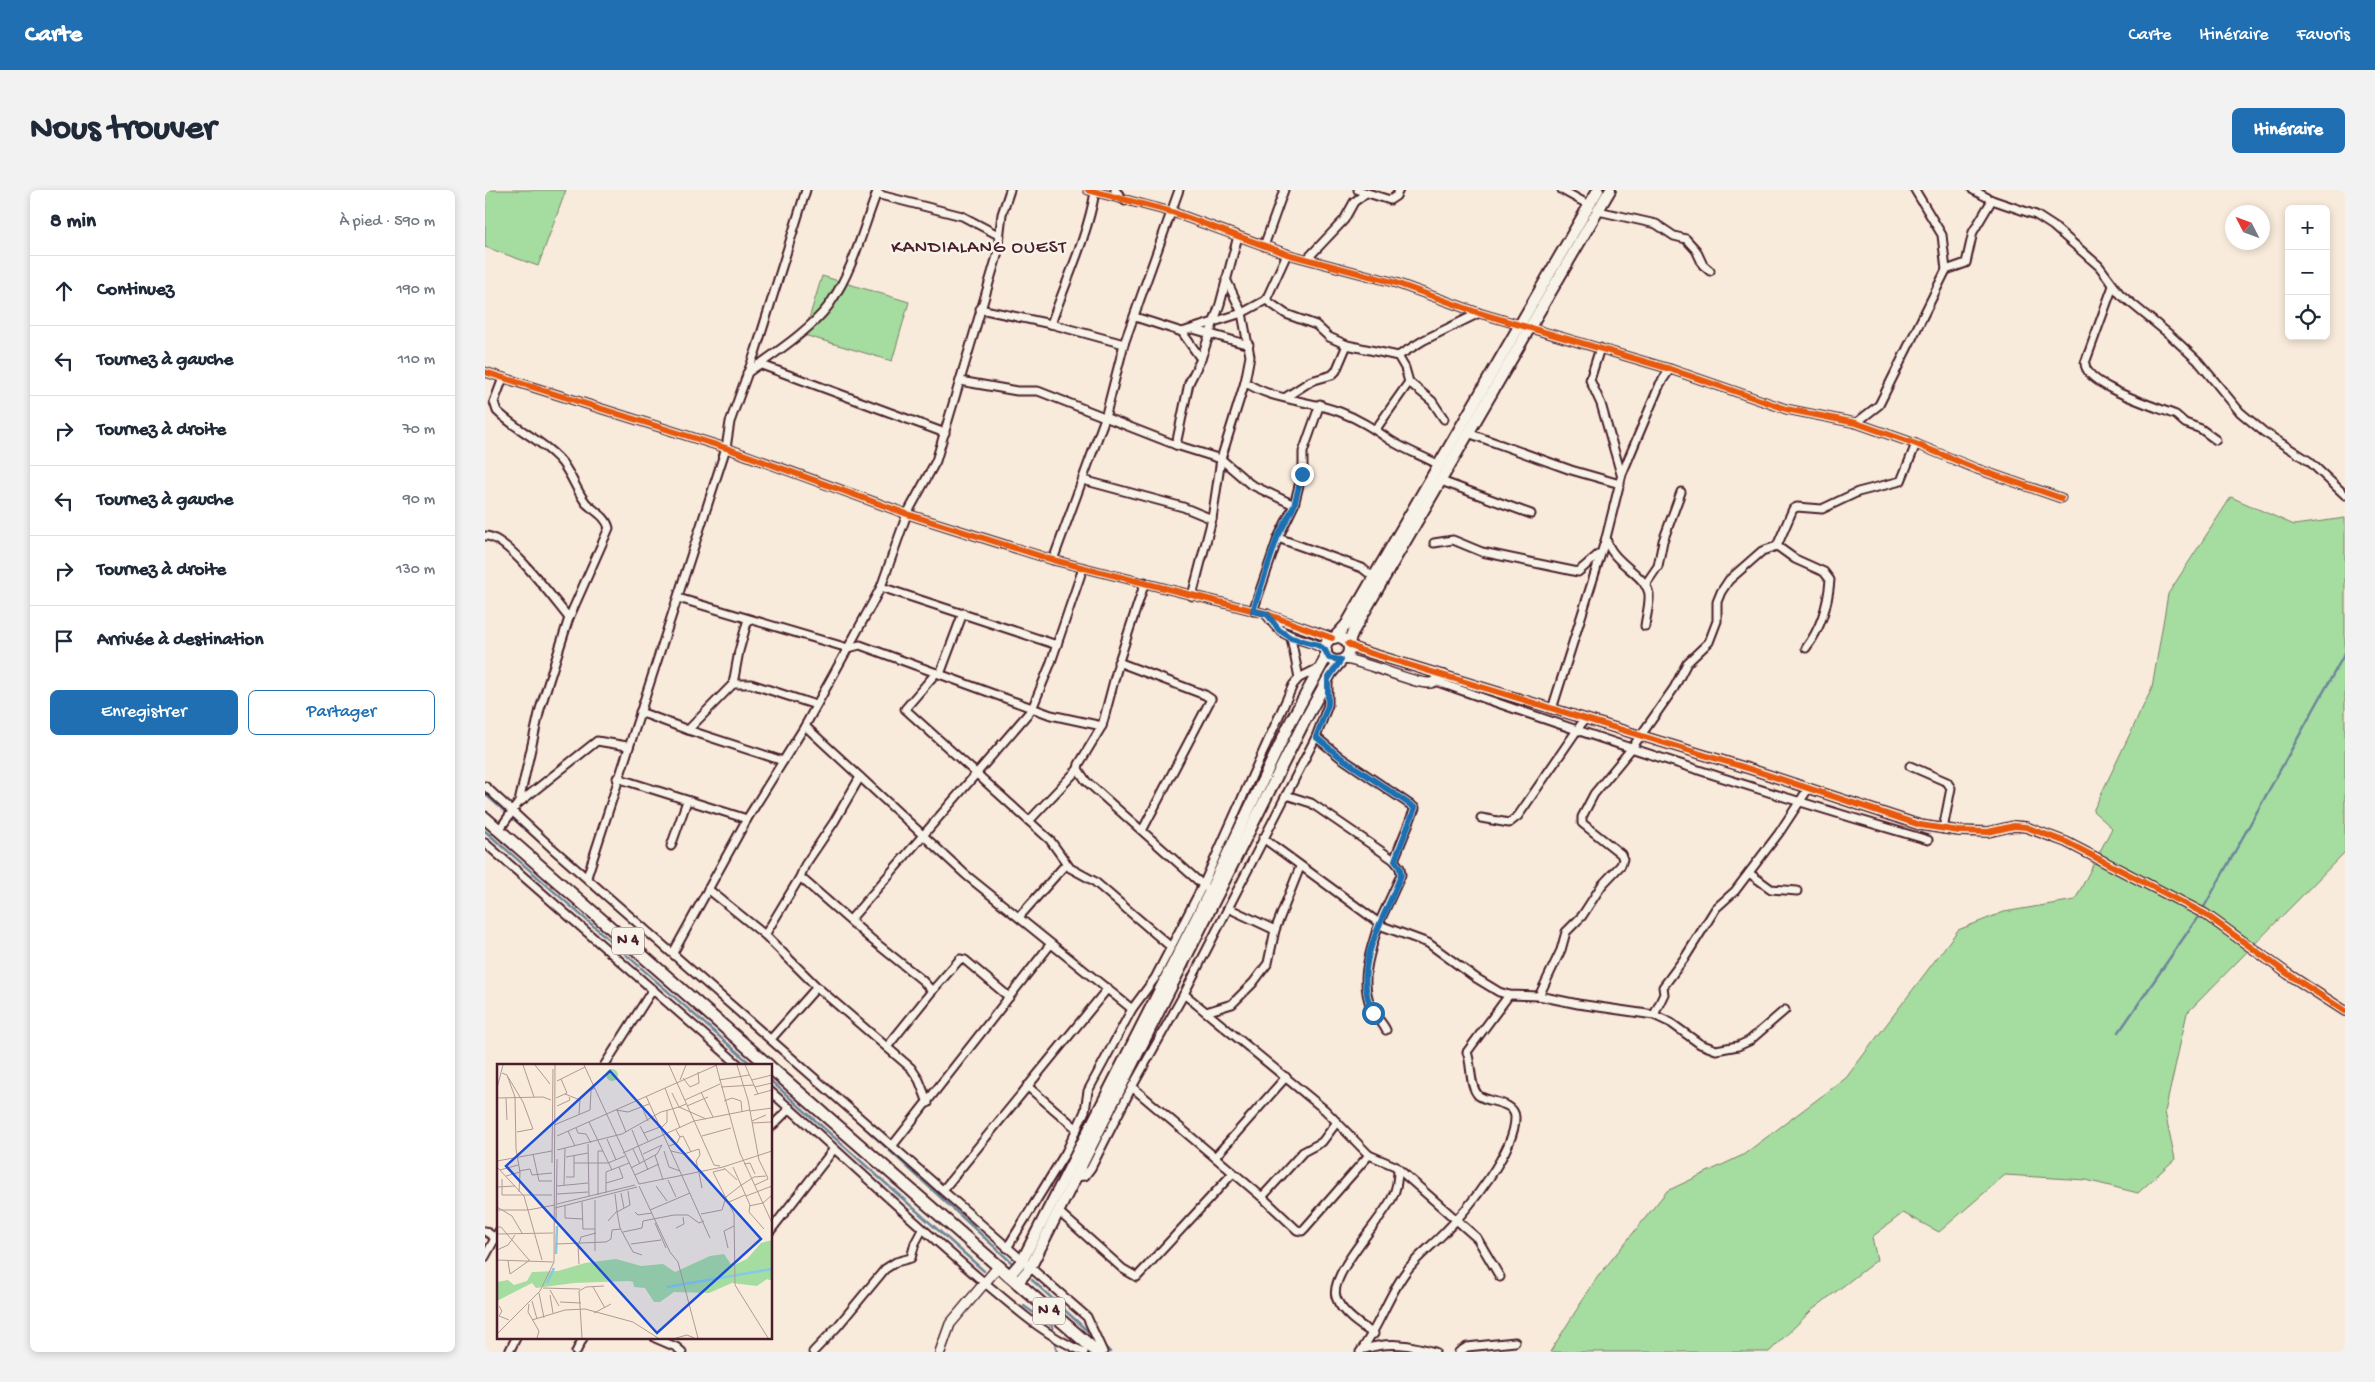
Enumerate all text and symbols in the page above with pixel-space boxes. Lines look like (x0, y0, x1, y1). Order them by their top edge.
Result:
text: Carte (25, 21, 82, 50)
text: Carte (2128, 25, 2171, 46)
text: Itinéraire (2199, 25, 2269, 46)
text: Favoris (2297, 25, 2350, 46)
button: Itinéraire (2232, 108, 2345, 153)
text: Nous trouver (30, 110, 216, 151)
north arrow (2225, 205, 2270, 250)
map controls (2285, 205, 2330, 340)
button: + (2285, 205, 2330, 250)
text: 8 min (50, 210, 96, 235)
text: À pied · 590 m (340, 213, 435, 232)
district label: KANDIALANG OUEST (891, 237, 1067, 260)
button: − (2285, 250, 2330, 295)
icon: ahead (50, 277, 78, 305)
text: Continuez (97, 279, 174, 302)
text: 190 m (396, 281, 435, 300)
button: locate (2285, 295, 2330, 340)
icon: left (50, 347, 78, 375)
text: Tournez à gauche (97, 349, 233, 372)
text: 110 m (398, 351, 435, 370)
icon: right (50, 417, 78, 445)
text: Tournez à droite (97, 419, 226, 442)
text: 70 m (402, 421, 435, 440)
route end (1291, 463, 1314, 486)
icon: left (50, 487, 78, 515)
text: Tournez à gauche (97, 489, 233, 512)
text: 90 m (403, 491, 435, 510)
icon: right (50, 557, 78, 585)
text: Tournez à droite (97, 559, 226, 582)
text: 130 m (396, 561, 435, 580)
icon: arrive (50, 627, 78, 655)
text: Arrivée à destination (97, 629, 263, 652)
button: Enregistrer (50, 690, 238, 735)
button: Partager (248, 690, 435, 735)
road number: N 4 (612, 928, 644, 954)
route start (1362, 1002, 1385, 1025)
inset map (497, 1064, 773, 1340)
road number: N 4 (1033, 1298, 1065, 1324)

